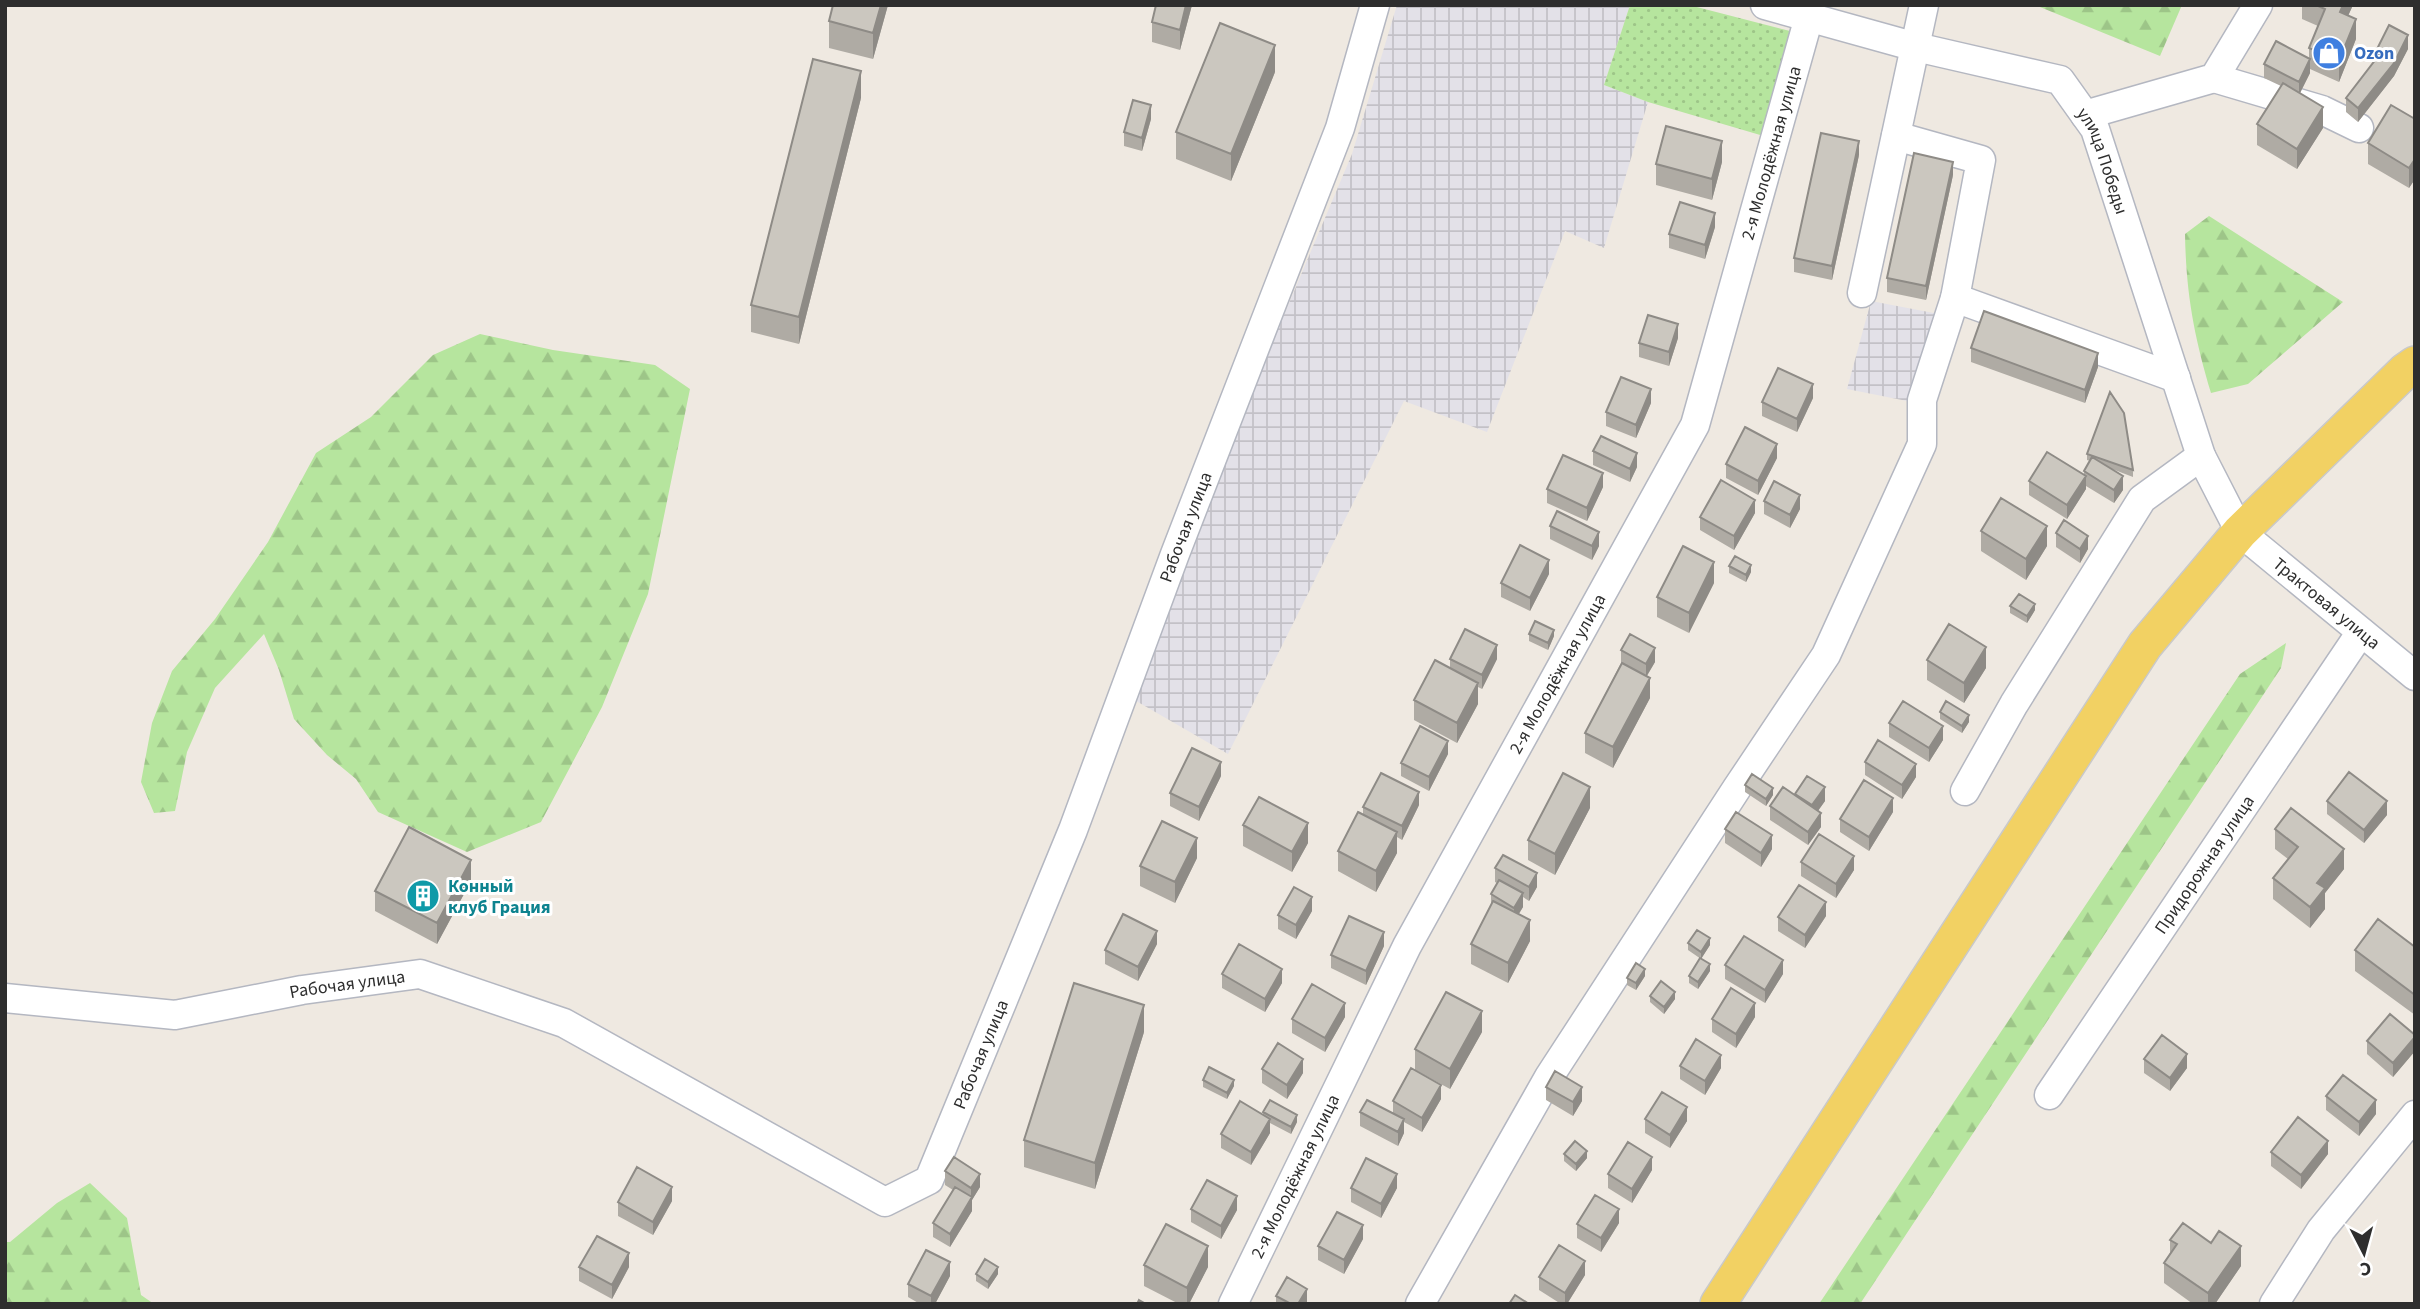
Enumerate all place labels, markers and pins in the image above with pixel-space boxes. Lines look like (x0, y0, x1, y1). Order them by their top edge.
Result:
shop icon: Ozon (2310, 34, 2348, 72)
place label: Ozon (2354, 41, 2394, 66)
place label: Конный клуб Грация (448, 874, 550, 920)
building icon: Конный клуб Грация (404, 877, 442, 915)

